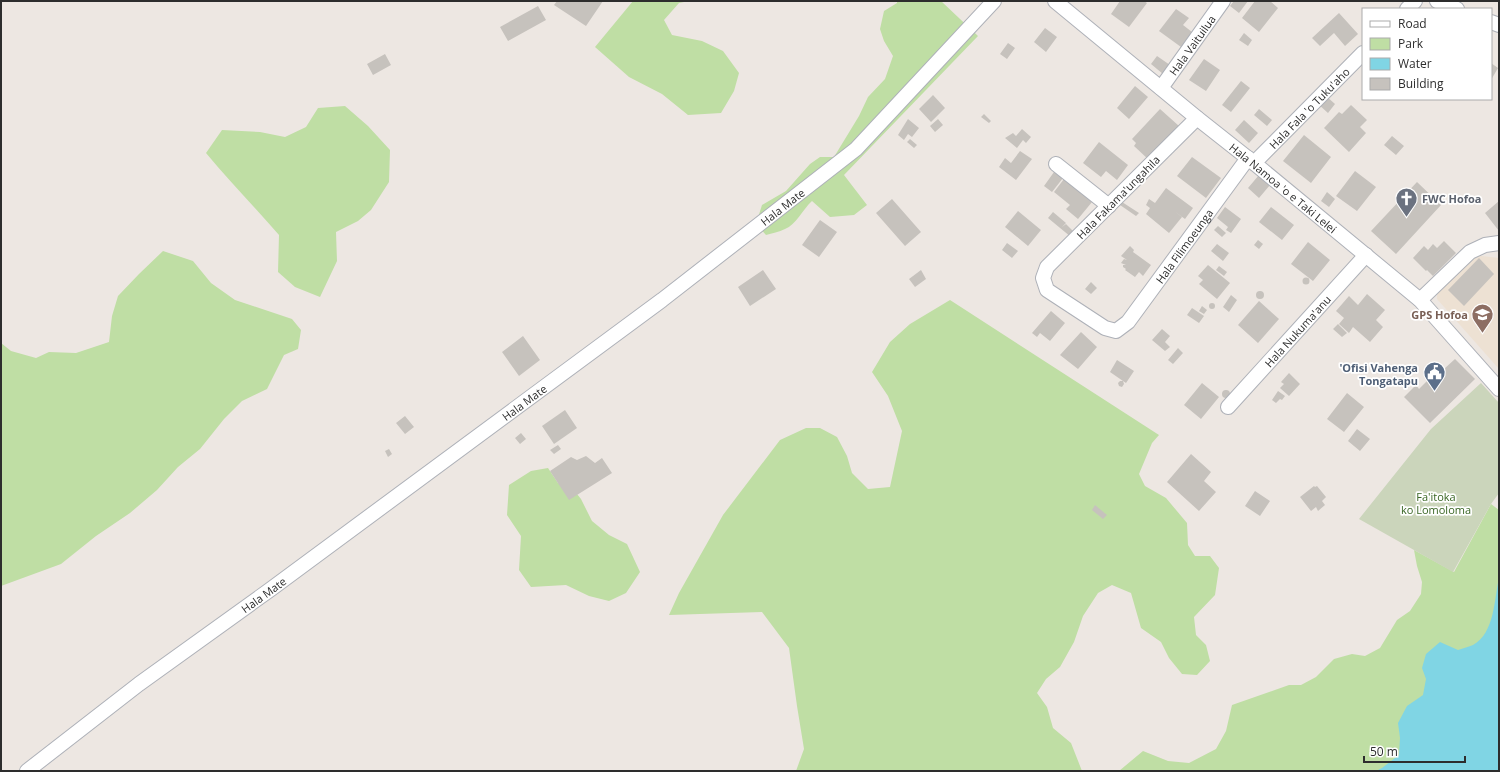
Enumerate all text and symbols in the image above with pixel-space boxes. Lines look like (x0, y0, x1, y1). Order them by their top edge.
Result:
legend (1362, 8, 1492, 100)
street label: Hala Vaituilua (1165, 12, 1218, 78)
text: Road (1398, 15, 1427, 32)
text: Park (1398, 35, 1424, 52)
text: Water (1398, 55, 1432, 72)
street label: Hala Fala 'o Tuku'aho (1265, 63, 1353, 152)
text: Building (1398, 75, 1444, 92)
street label: Hala Namoa 'o e Taki Lelei (1227, 139, 1340, 236)
street label: Hala Fakama'ungahila (1073, 152, 1163, 242)
street label: Hala Mate (757, 184, 807, 228)
church icon: FWC Hofoa (1393, 185, 1419, 218)
place label: FWC Hofoa (1422, 191, 1481, 206)
street label: Hala Filimoeunga (1152, 206, 1216, 286)
street label: Hala Nukuma'anu (1261, 292, 1334, 370)
school or university icon: GPS Hofoa (1470, 301, 1496, 334)
place label: GPS Hofoa (1411, 307, 1468, 322)
place label: 'Ofisi Vahenga Tongatapu (1339, 360, 1418, 388)
public building icon: 'Ofisi Vahenga Tongatapu (1421, 360, 1447, 393)
street label: Hala Mate (499, 381, 549, 424)
park label: Fa'itoka ko Lomoloma (1401, 489, 1471, 517)
street label: Hala Mate (238, 573, 289, 616)
scale bar (1364, 738, 1465, 764)
text: 50 m (1370, 743, 1398, 760)

